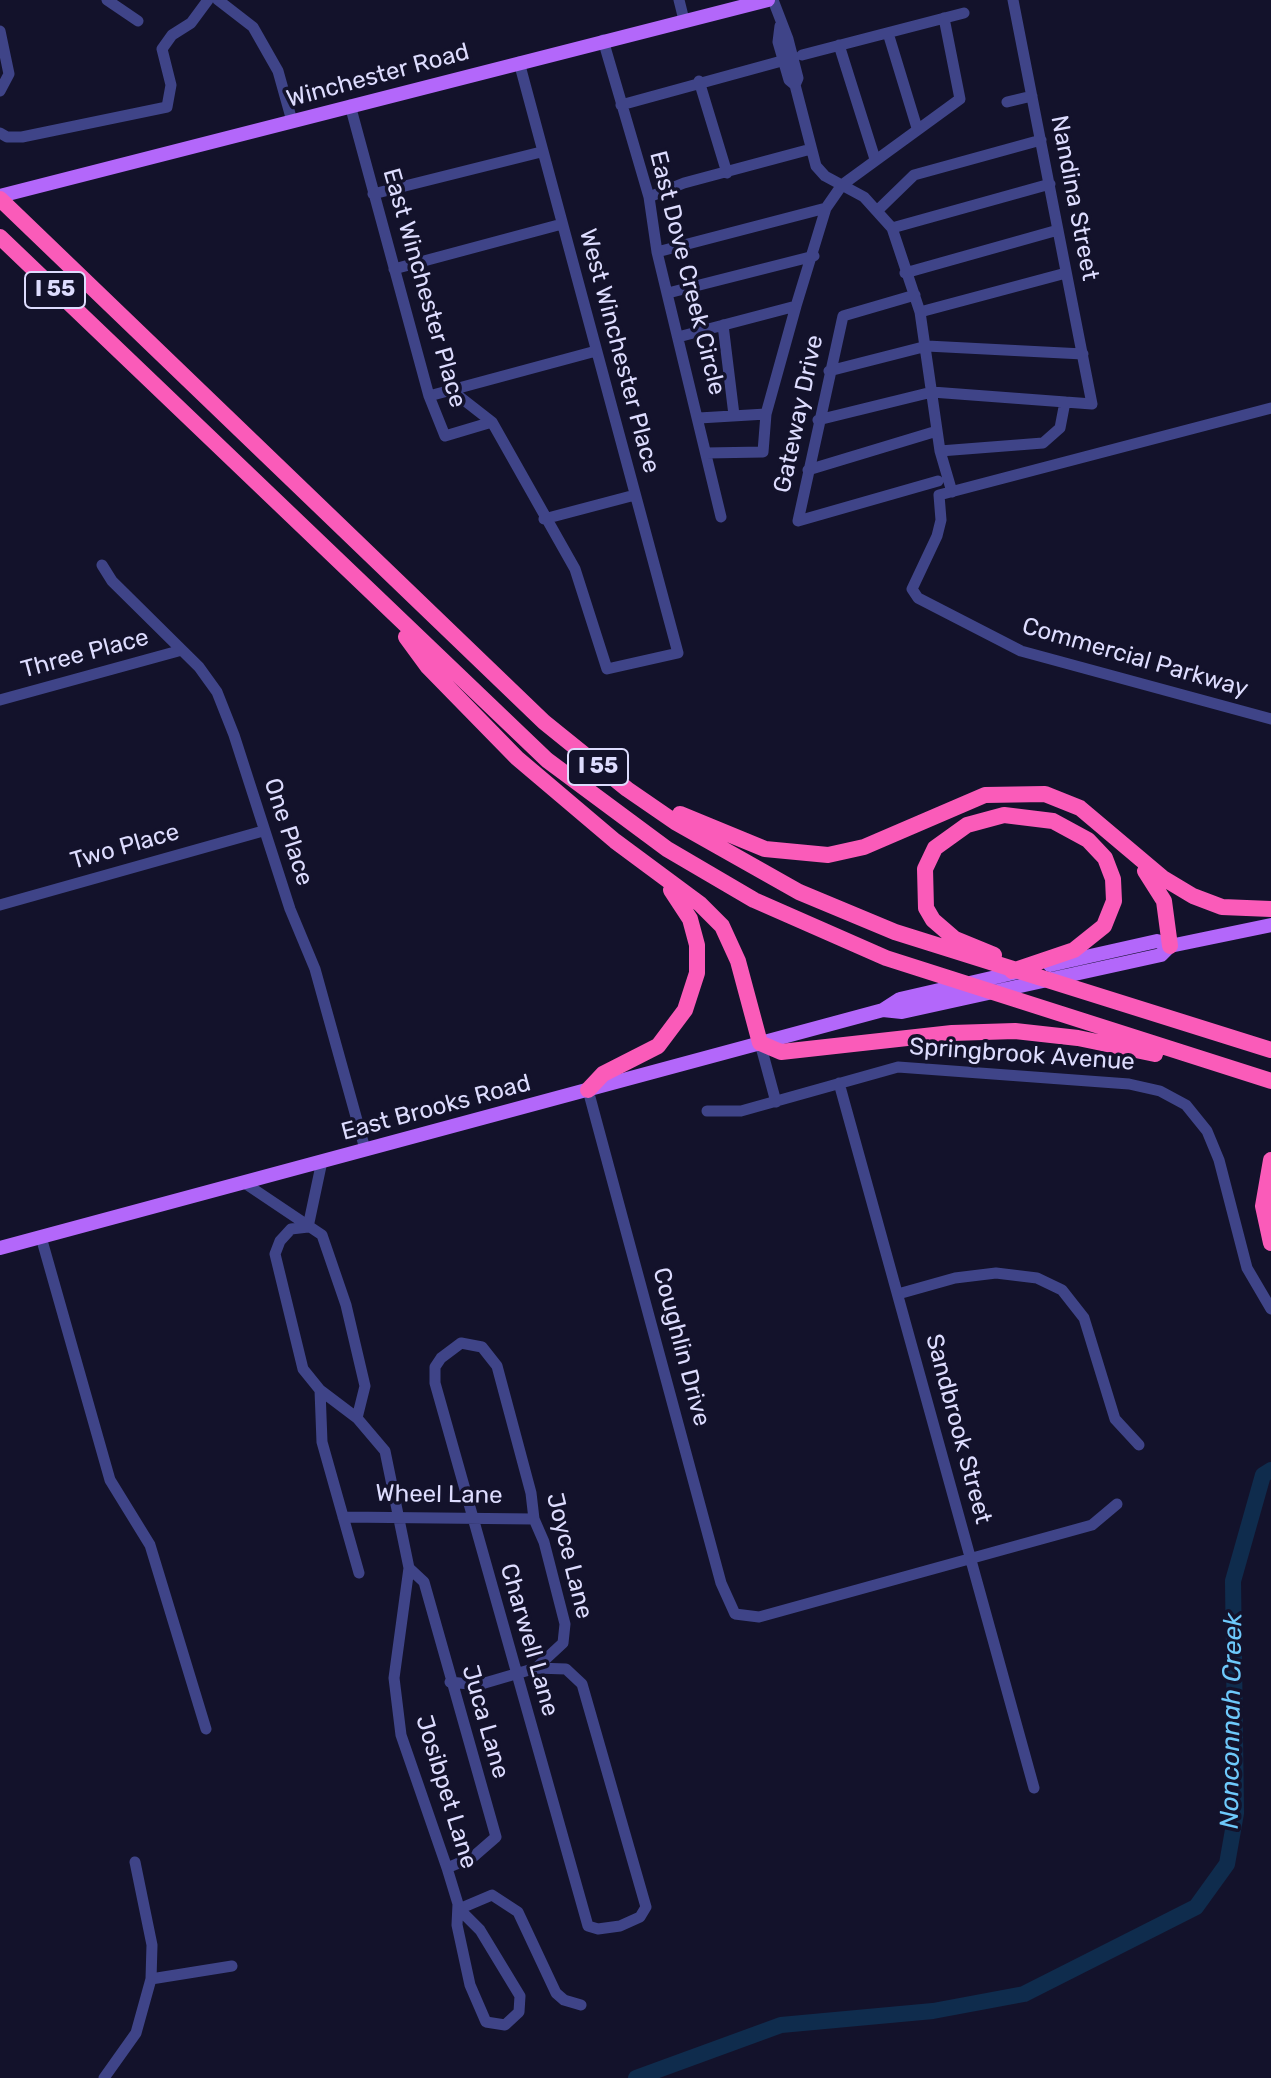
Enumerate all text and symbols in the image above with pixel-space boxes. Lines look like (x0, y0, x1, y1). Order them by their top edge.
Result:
street label: Winchester Road (284, 38, 472, 114)
street label: Nandina Street (1044, 113, 1104, 283)
street label: East Dove Creek Circle (643, 148, 731, 398)
street label: East Winchester Place (376, 165, 472, 411)
street label: West Winchester Place (573, 226, 665, 476)
road number: I 55 (25, 272, 85, 308)
street label: Gateway Drive (768, 332, 830, 496)
street label: Commercial Parkway (1019, 612, 1251, 704)
street label: Three Place (18, 623, 152, 685)
road number: I 55 (568, 749, 628, 785)
street label: One Place (257, 775, 319, 889)
street label: Two Place (67, 818, 183, 876)
street label: Springbrook Avenue (908, 1033, 1136, 1077)
street label: East Brooks Road (338, 1069, 534, 1147)
street label: Coughlin Drive (646, 1265, 716, 1429)
street label: Sandbrook Street (919, 1331, 997, 1527)
street label: Wheel Lane (375, 1479, 503, 1511)
street label: Joyce Lane (539, 1490, 599, 1622)
street label: Charwell Lane (493, 1560, 565, 1720)
water label: Nonconnah Creek (1215, 1612, 1249, 1830)
street label: Juca Lane (455, 1662, 515, 1782)
street label: Josibpet Lane (409, 1712, 483, 1872)

